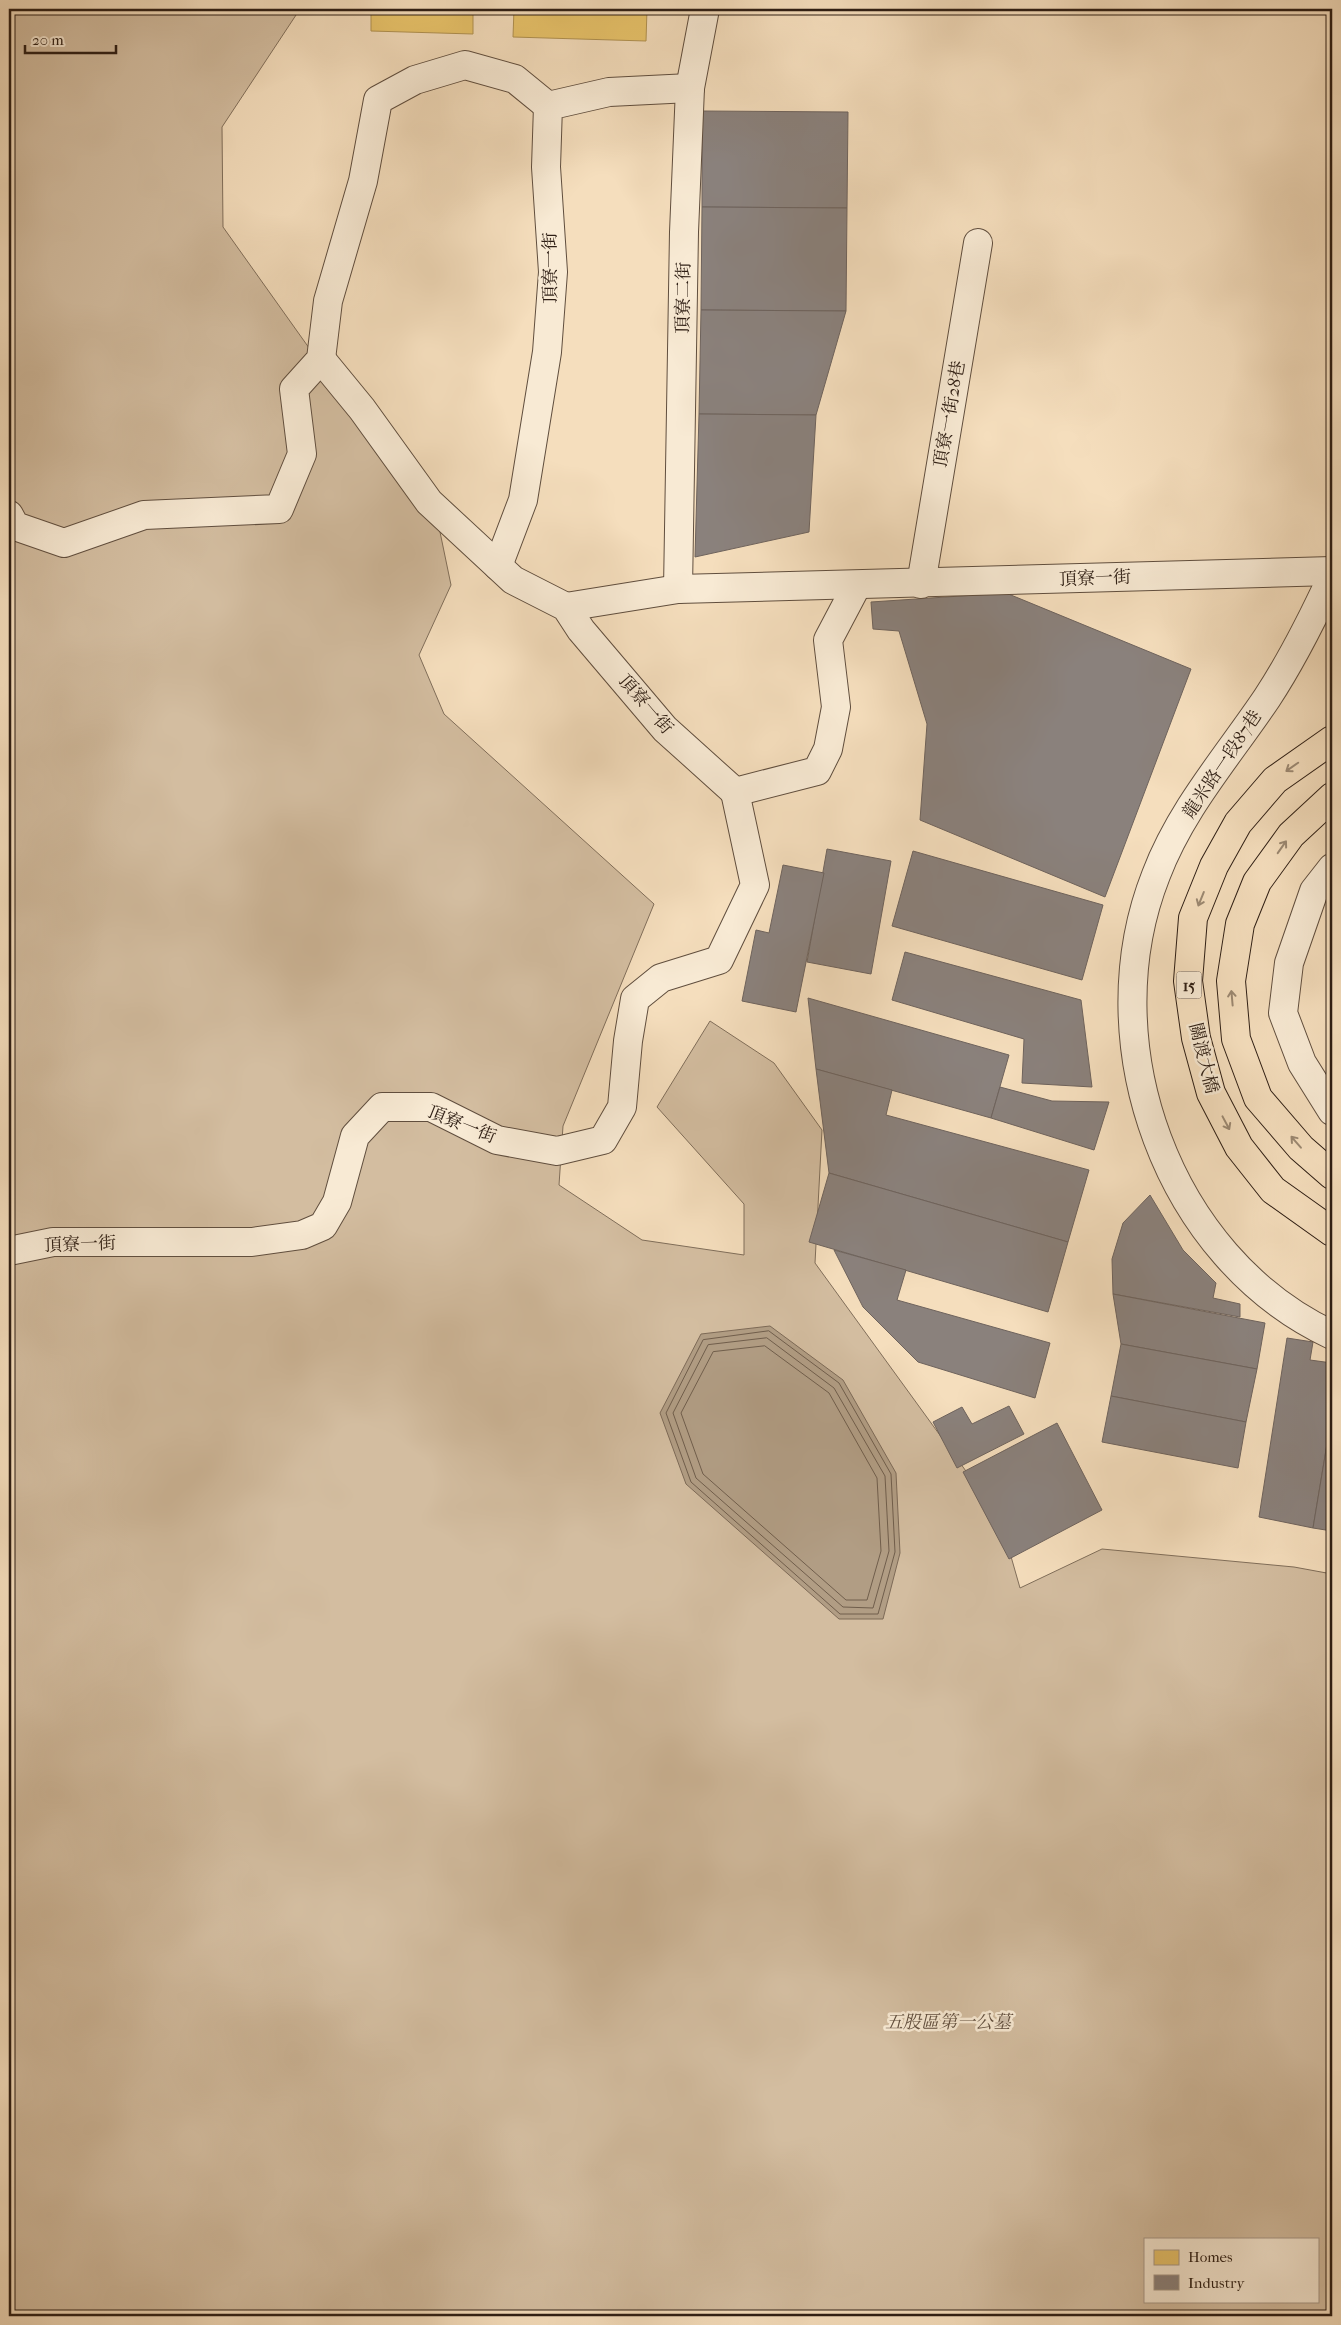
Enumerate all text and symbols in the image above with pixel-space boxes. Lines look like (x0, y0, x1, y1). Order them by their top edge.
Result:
scale bar (25, 22, 116, 54)
text: 20 m (32, 31, 64, 49)
street label: 頂寮一街 (540, 232, 561, 304)
street label: 頂寮二街 (672, 262, 695, 334)
street label: 頂寮一街28巷 (930, 359, 969, 469)
street label: 頂寮一街 (1059, 567, 1131, 590)
street label: 頂寮一街 (614, 670, 677, 738)
street label: 龍米路一段87巷 (1179, 706, 1266, 822)
one-way arrow (1285, 762, 1299, 772)
one-way arrow (1277, 840, 1287, 854)
one-way arrow (1196, 891, 1205, 906)
road number: 15 (1176, 972, 1202, 998)
one-way arrow (1228, 990, 1237, 1006)
street label: 關渡大橋 (1185, 1021, 1222, 1096)
street label: 頂寮一街 (425, 1101, 499, 1148)
one-way arrow (1221, 1116, 1231, 1131)
one-way arrow (1291, 1136, 1302, 1149)
street label: 頂寮一街 (44, 1233, 116, 1256)
park label: 五股區第一公墓 (885, 2012, 1014, 2033)
legend (1144, 2238, 1318, 2302)
text: Homes (1188, 2248, 1233, 2266)
text: Industry (1188, 2274, 1245, 2292)

